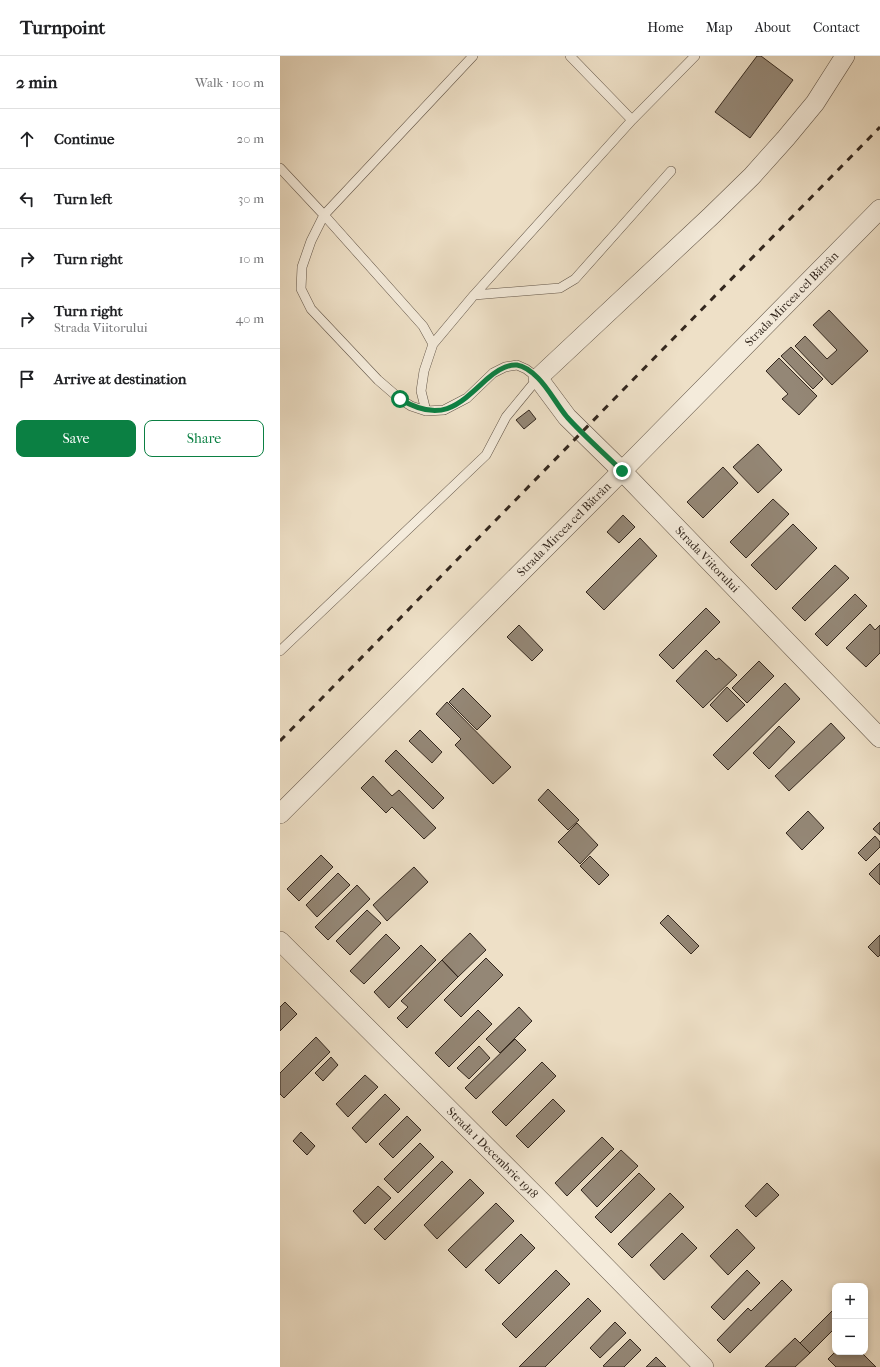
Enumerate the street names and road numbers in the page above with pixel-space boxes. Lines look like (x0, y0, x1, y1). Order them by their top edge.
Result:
street label: Strada Mircea cel Bătrân (742, 249, 841, 349)
street label: Strada Mircea cel Bătrân (514, 479, 614, 579)
street label: Strada Viitorului (672, 523, 743, 596)
street label: Strada 1 Decembrie 1918 (444, 1104, 541, 1201)

